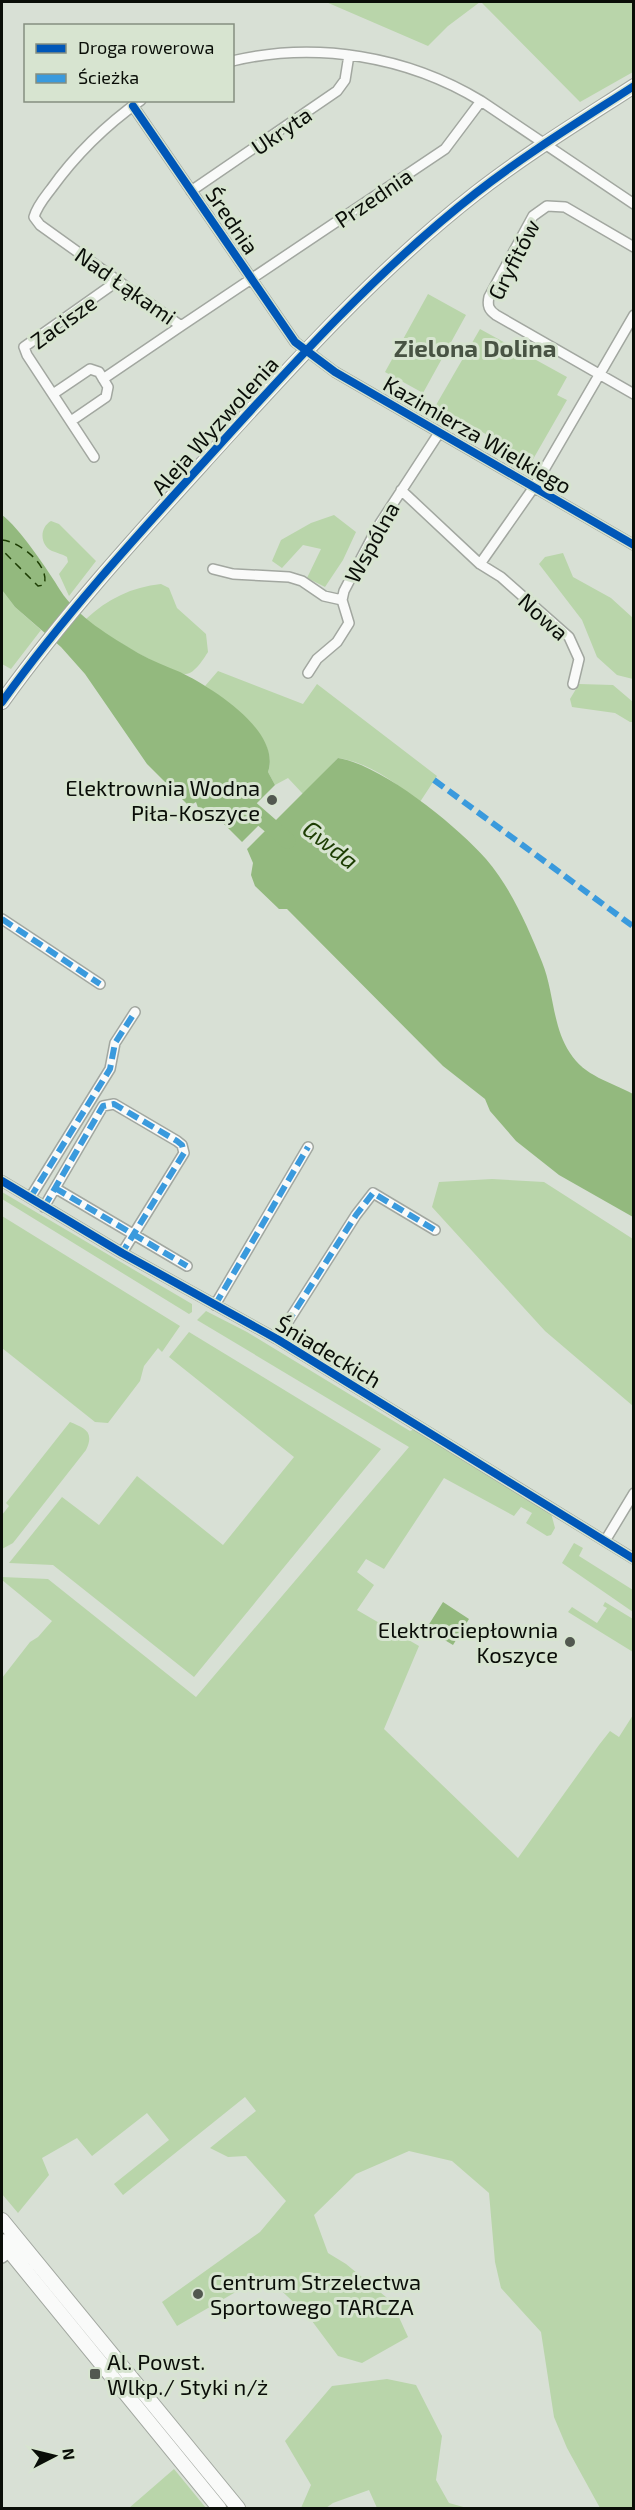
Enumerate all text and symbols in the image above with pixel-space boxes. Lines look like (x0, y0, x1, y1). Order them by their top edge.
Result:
legend (24, 24, 234, 102)
text: Droga rowerowa (78, 36, 214, 58)
text: Ścieżka (78, 66, 139, 88)
street label: Ukryta (246, 101, 316, 159)
street label: Przednia (329, 162, 417, 232)
street label: Średnia (201, 181, 265, 259)
street label: Gryfitów (482, 215, 544, 303)
street label: Nad Łąkami (71, 241, 181, 329)
street label: Zacisze (25, 288, 101, 354)
district label: Zielona Dolina (394, 333, 556, 362)
street label: Aleja Wyzwolenia (145, 350, 284, 500)
street label: Kazimierza Wielkiego (379, 370, 577, 498)
street label: Wspólna (338, 497, 404, 587)
street label: Nowa (514, 587, 574, 645)
place label: Elektrownia Wodna Piła-Koszyce (65, 774, 260, 825)
marker: Elektrownia Wodna Piła-Koszyce (265, 793, 279, 807)
water label: Gwda (297, 813, 365, 875)
street label: Śniadeckich (272, 1309, 386, 1393)
place label: Elektrociepłownia Koszyce (378, 1616, 558, 1667)
marker: Elektrociepłownia Koszyce (563, 1635, 577, 1649)
place label: Centrum Strzelectwa Sportowego TARCZA (210, 2268, 421, 2319)
marker: Centrum Strzelectwa Sportowego TARCZA (191, 2287, 205, 2301)
place label: Al. Powst. Wlkp./ Styki n/ż (107, 2348, 268, 2399)
marker: Al. Powst. Wlkp./ Styki n/ż (88, 2367, 102, 2381)
north arrow (24, 2426, 84, 2486)
text: N (59, 2447, 80, 2461)

